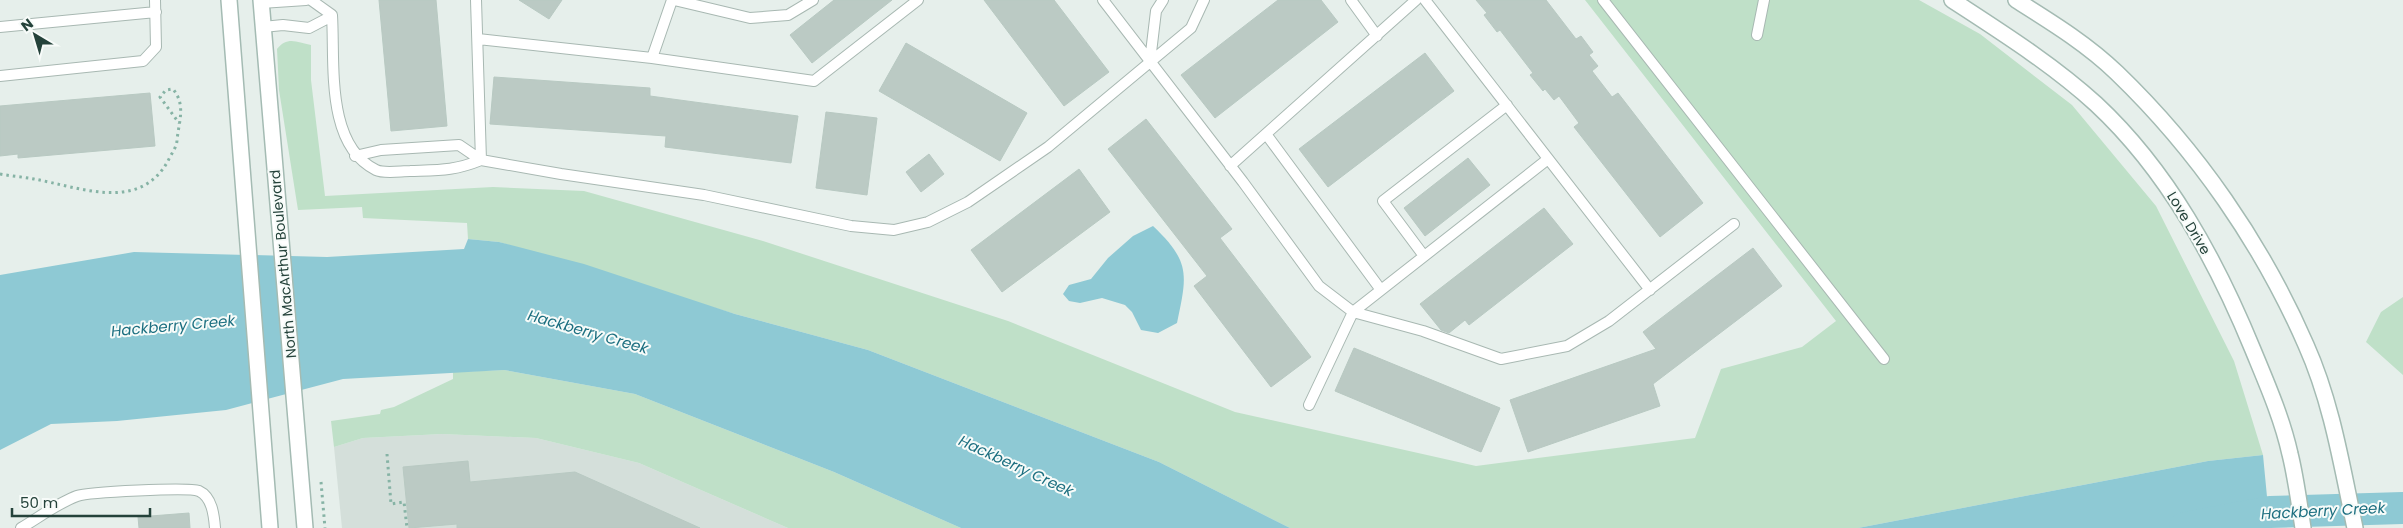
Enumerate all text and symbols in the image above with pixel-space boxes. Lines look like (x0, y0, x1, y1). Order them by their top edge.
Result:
north arrow (10, 10, 60, 60)
text: N (17, 14, 37, 36)
street label: North MacArthur Boulevard (265, 169, 301, 359)
street label: Love Drive (2162, 188, 2216, 259)
water label: Hackberry Creek (525, 304, 652, 359)
water label: Hackberry Creek (110, 310, 237, 341)
water label: Hackberry Creek (955, 430, 1078, 502)
scale bar (12, 486, 150, 518)
text: 50 m (20, 492, 58, 513)
water label: Hackberry Creek (2260, 497, 2387, 524)

